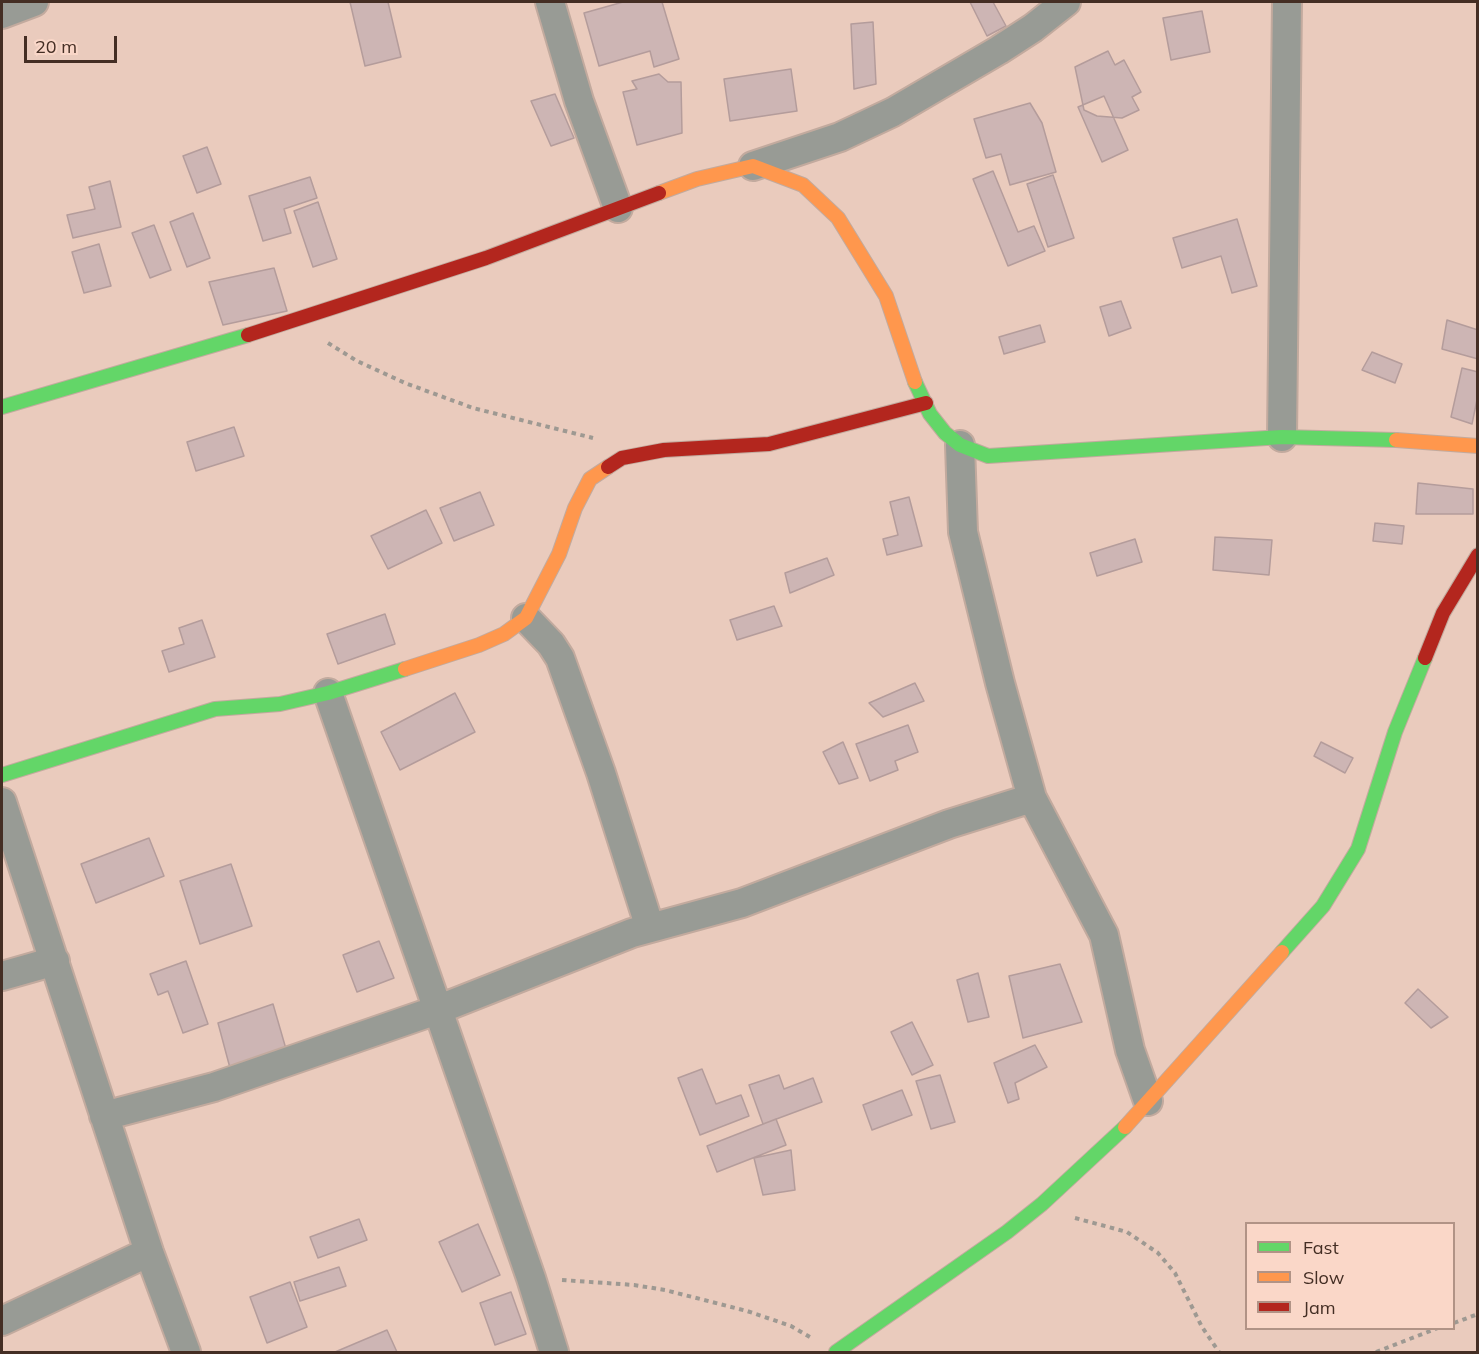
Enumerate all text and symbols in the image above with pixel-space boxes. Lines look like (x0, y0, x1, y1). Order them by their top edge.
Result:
scale bar (27, 24, 120, 62)
text: 20 m (35, 35, 77, 58)
legend (1245, 1222, 1455, 1330)
text: Fast (1303, 1236, 1339, 1259)
text: Slow (1303, 1266, 1344, 1289)
text: Jam (1303, 1296, 1336, 1319)

